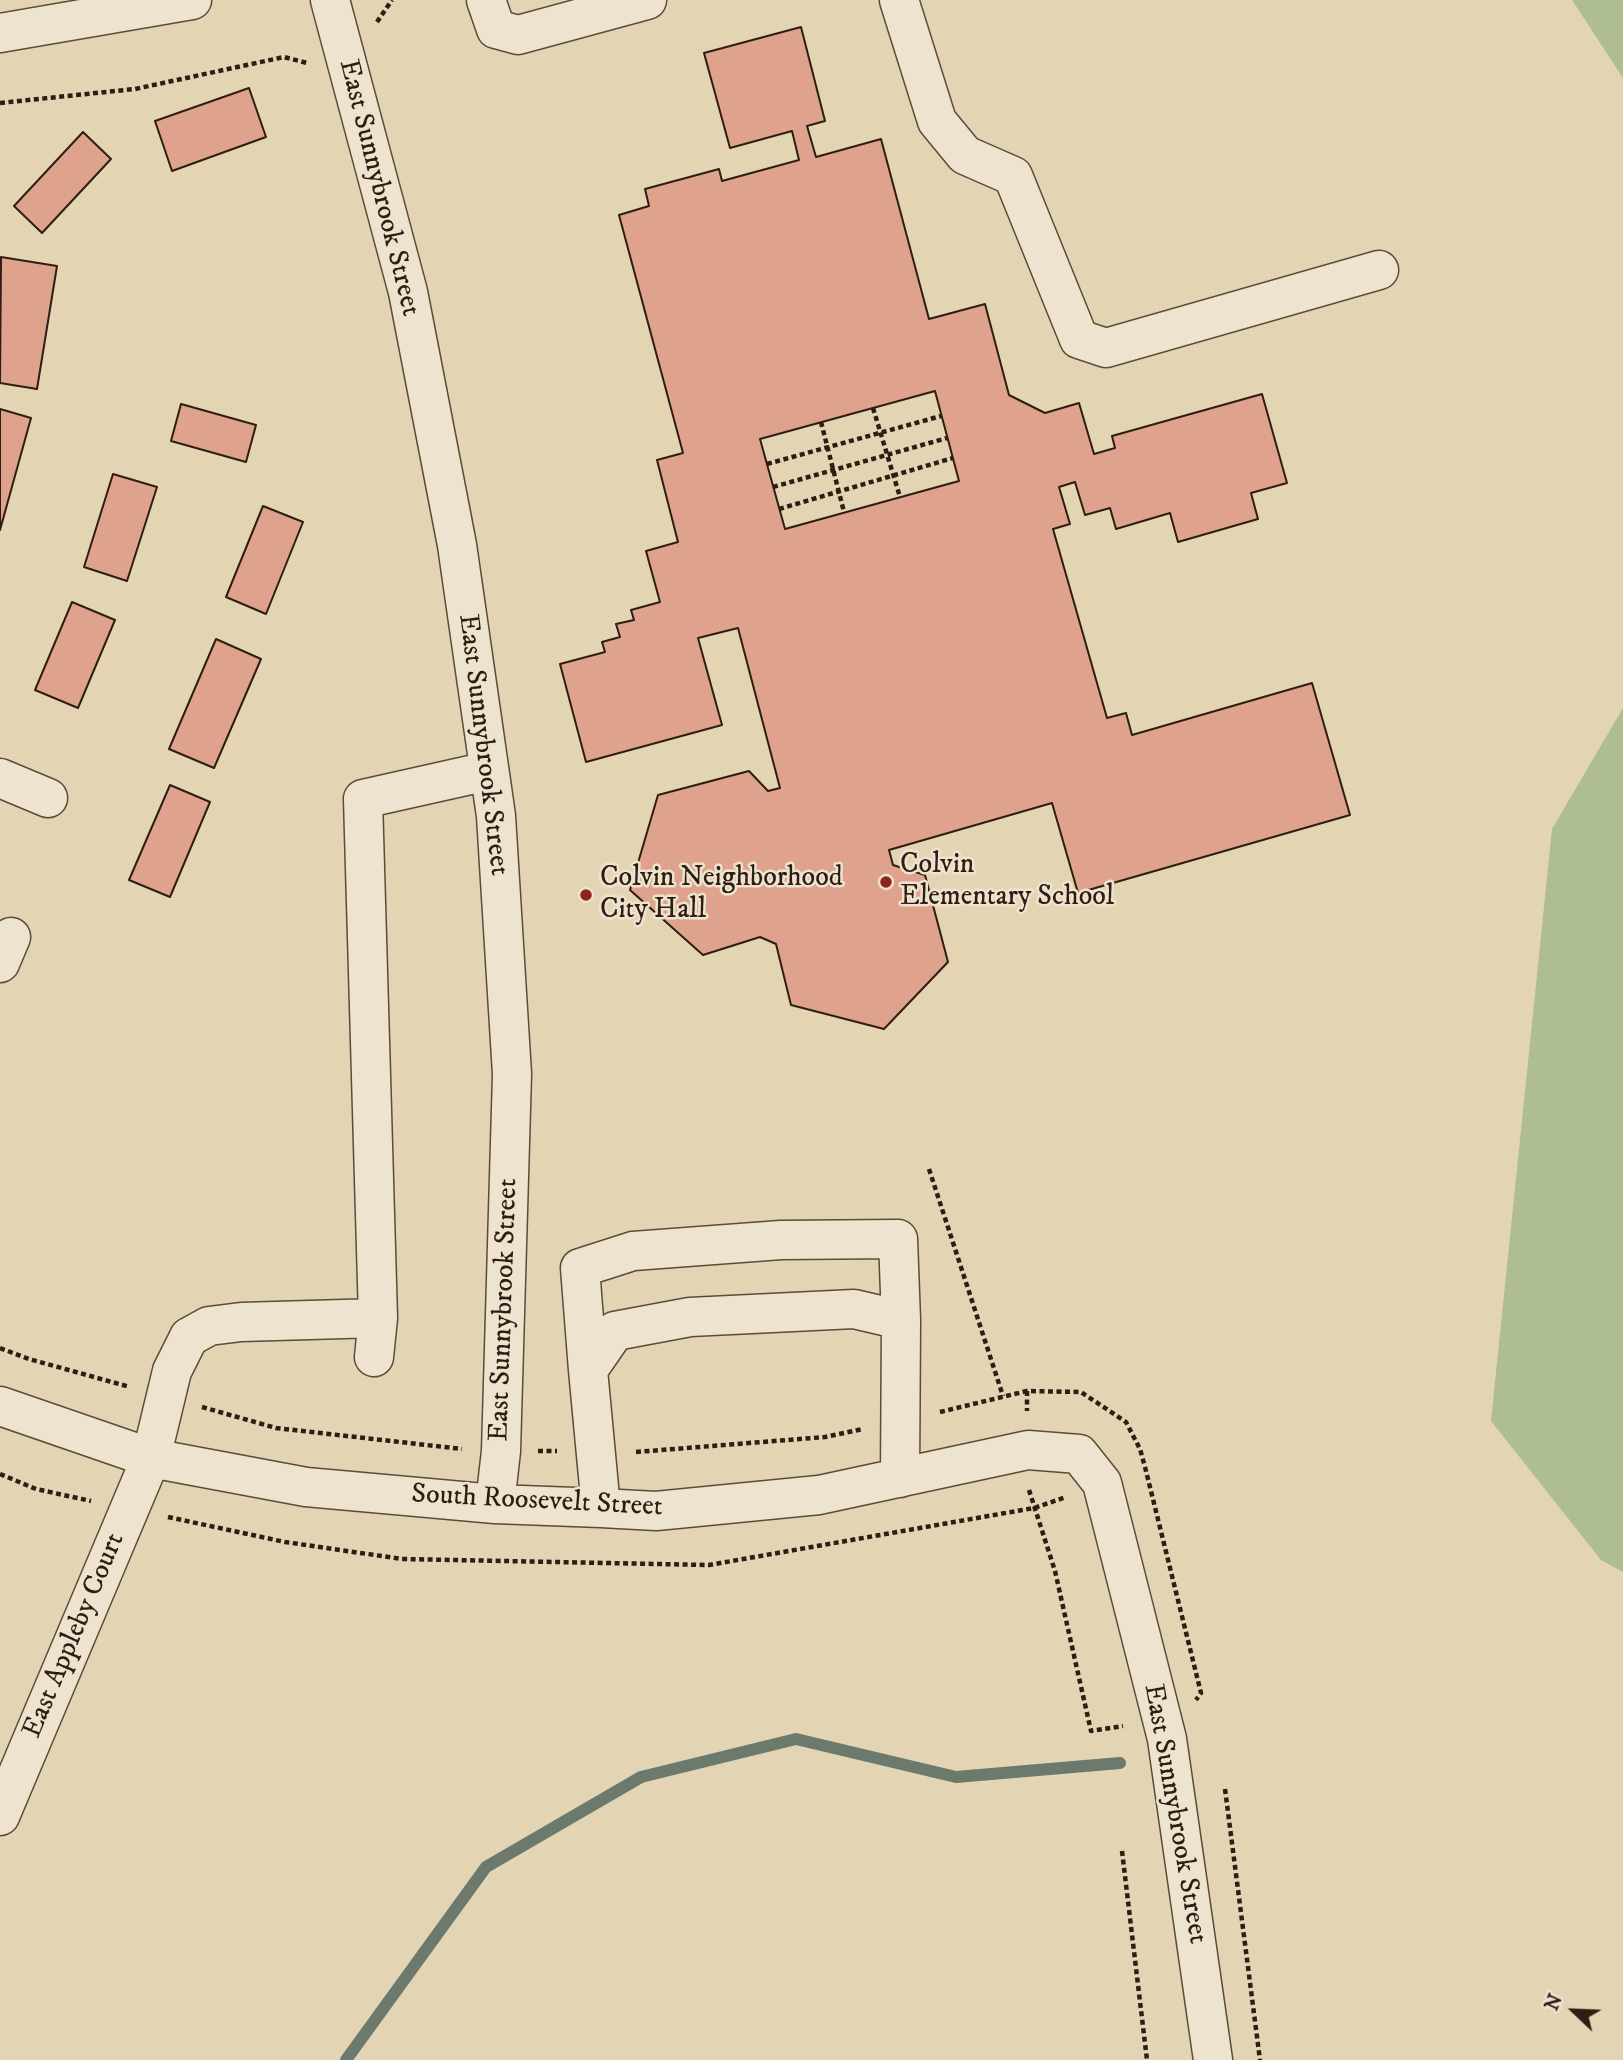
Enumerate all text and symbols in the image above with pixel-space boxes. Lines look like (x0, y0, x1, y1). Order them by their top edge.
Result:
street label: East Sunnybrook Street (330, 56, 426, 320)
street label: East Sunnybrook Street (449, 612, 515, 878)
place label: Colvin Elementary School (900, 849, 1114, 915)
place label: Colvin Neighborhood City Hall (600, 862, 843, 928)
marker: Colvin Elementary School (878, 874, 894, 890)
marker: Colvin Neighborhood City Hall (578, 887, 594, 903)
street label: East Sunnybrook Street (484, 1178, 526, 1442)
street label: South Roosevelt Street (411, 1479, 663, 1525)
street label: East Appleby Court (17, 1529, 133, 1743)
street label: East Sunnybrook Street (1135, 1681, 1213, 1947)
north arrow (1539, 1976, 1609, 2046)
text: N (1541, 1991, 1568, 2014)

